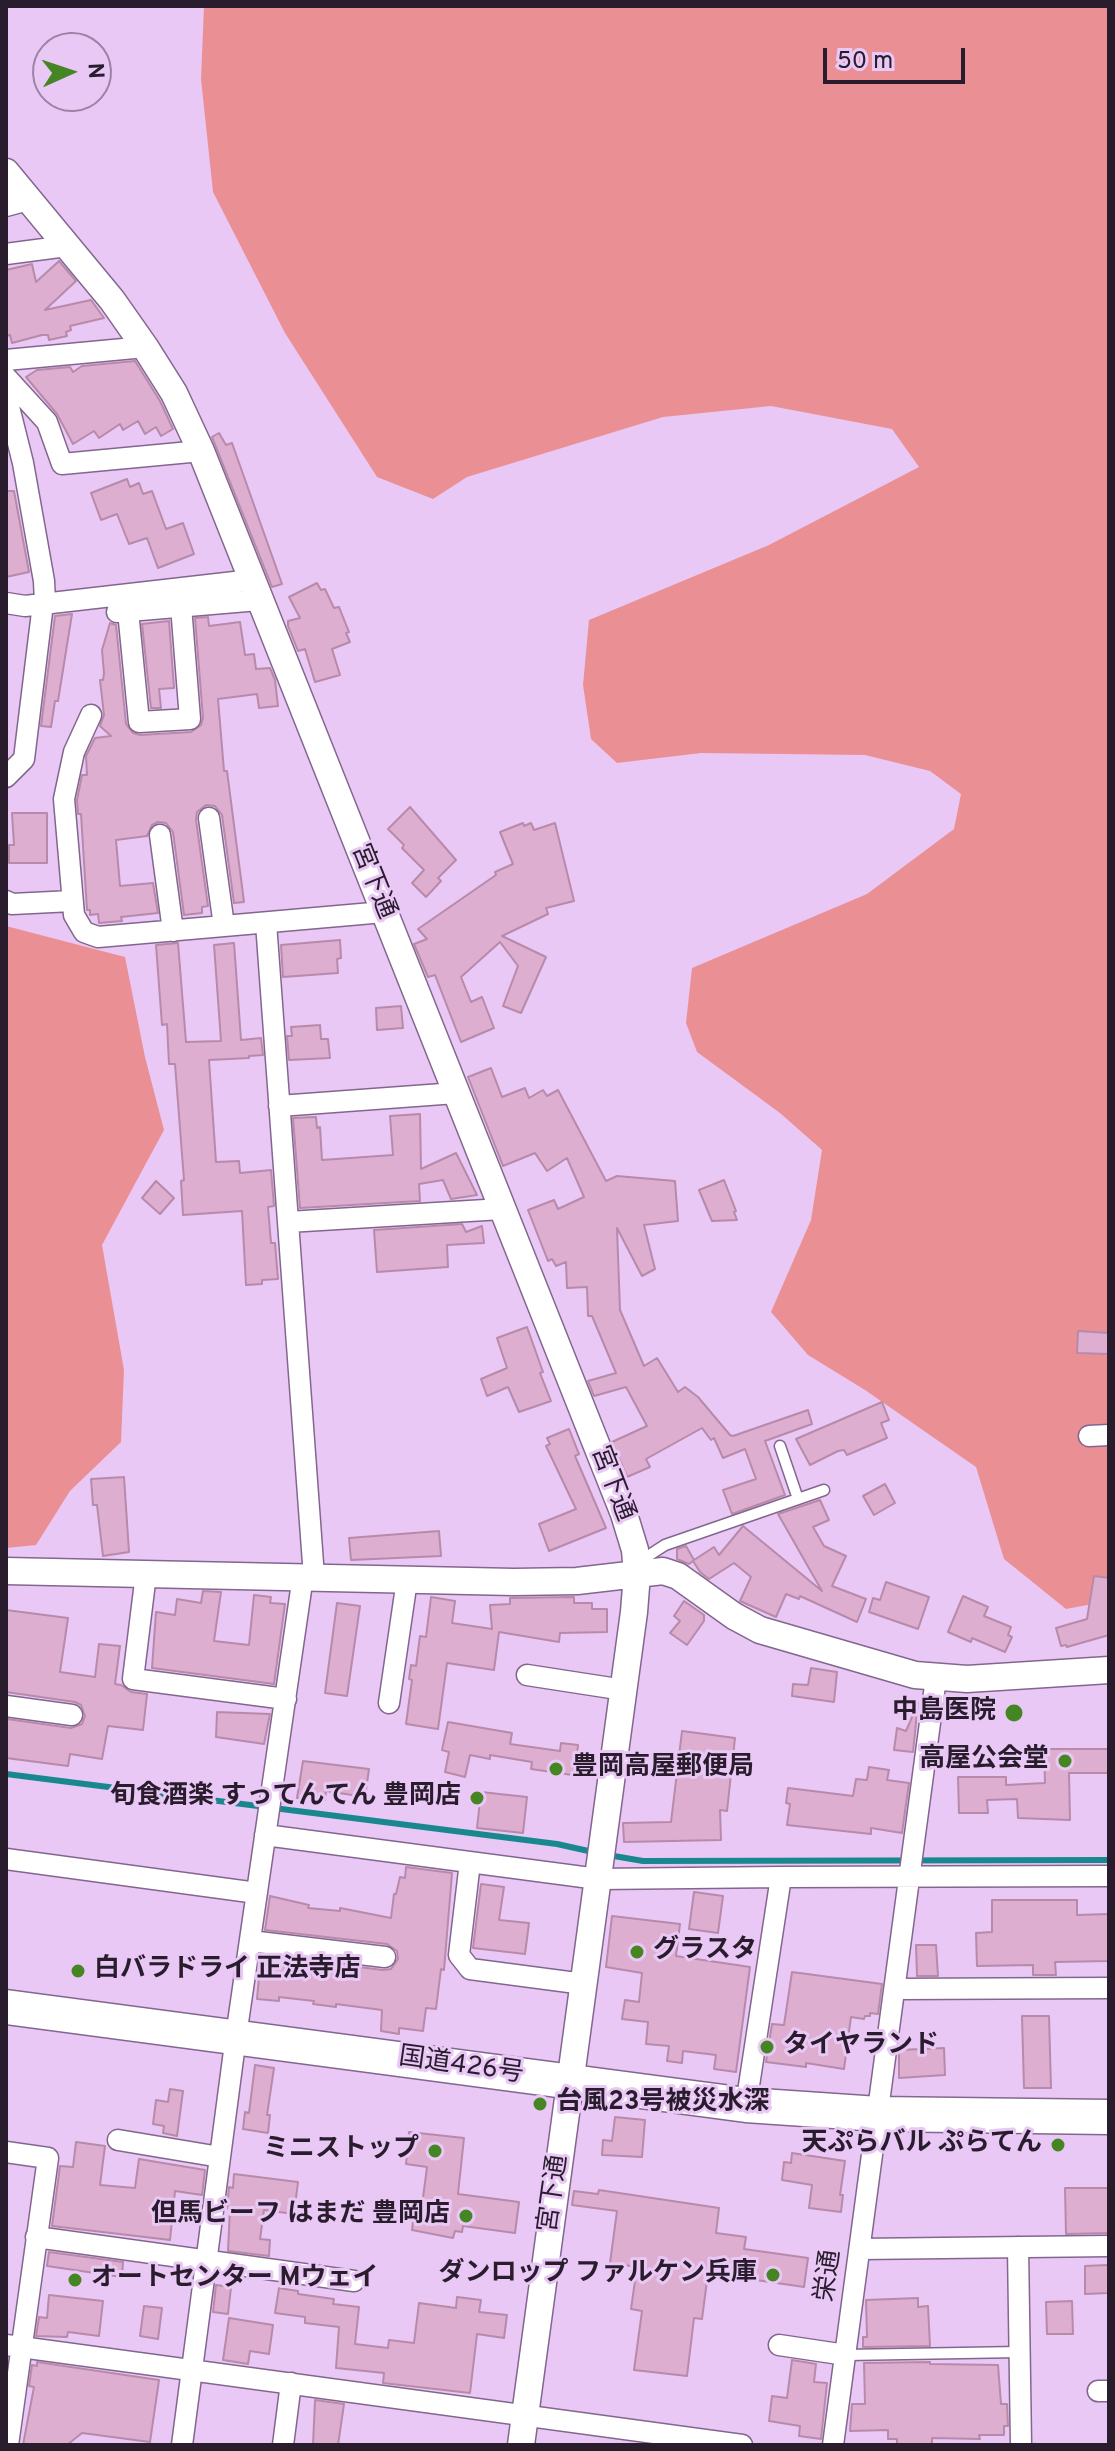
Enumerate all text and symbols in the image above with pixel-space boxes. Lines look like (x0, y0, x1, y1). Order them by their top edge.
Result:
north arrow (32, 32, 112, 112)
scale bar (827, 32, 969, 82)
text: 50 m (837, 47, 893, 77)
text: N (81, 62, 108, 79)
street label: 宮下通 (343, 840, 401, 924)
street label: 宮下通 (582, 1442, 640, 1526)
place label: 中島医院 (892, 1697, 996, 1729)
marker: 中島医院 (1003, 1702, 1025, 1724)
place label: 高屋公会堂 (919, 1745, 1049, 1777)
marker: 高屋公会堂 (1056, 1752, 1074, 1770)
place label: 豊岡高屋郵便局 (572, 1753, 754, 1785)
marker: 豊岡高屋郵便局 (547, 1760, 565, 1778)
place label: 旬食酒楽 すってんてん 豊岡店 (110, 1782, 461, 1814)
marker: 旬食酒楽 すってんてん 豊岡店 (468, 1789, 486, 1807)
place label: グラスタ (653, 1936, 757, 1968)
marker: グラスタ (628, 1943, 646, 1961)
place label: 白バラドライ 正法寺店 (94, 1955, 360, 1987)
marker: 白バラドライ 正法寺店 (69, 1962, 87, 1980)
place label: タイヤランド (783, 2031, 939, 2063)
marker: タイヤランド (758, 2038, 776, 2056)
street label: 国道426号 (397, 2043, 525, 2091)
place label: 台風23号被災水深 (556, 2088, 769, 2120)
marker: 台風23号被災水深 (531, 2095, 549, 2113)
place label: 天ぷらバル ぷらてん (802, 2129, 1042, 2161)
place label: ミニストップ (263, 2135, 419, 2167)
marker: 天ぷらバル ぷらてん (1049, 2136, 1067, 2154)
marker: ミニストップ (426, 2142, 444, 2160)
street label: 宮下通 (534, 2153, 576, 2235)
place label: 但馬ビーフ はまだ 豊岡店 (151, 2200, 450, 2232)
marker: 但馬ビーフ はまだ 豊岡店 (457, 2207, 475, 2225)
street label: 栄通 (811, 2248, 849, 2304)
place label: ダンロップ ファルケン兵庫 (439, 2259, 757, 2291)
place label: オートセンター Mウェイ (91, 2264, 379, 2296)
marker: ダンロップ ファルケン兵庫 (764, 2266, 782, 2284)
marker: オートセンター Mウェイ (66, 2271, 84, 2289)

